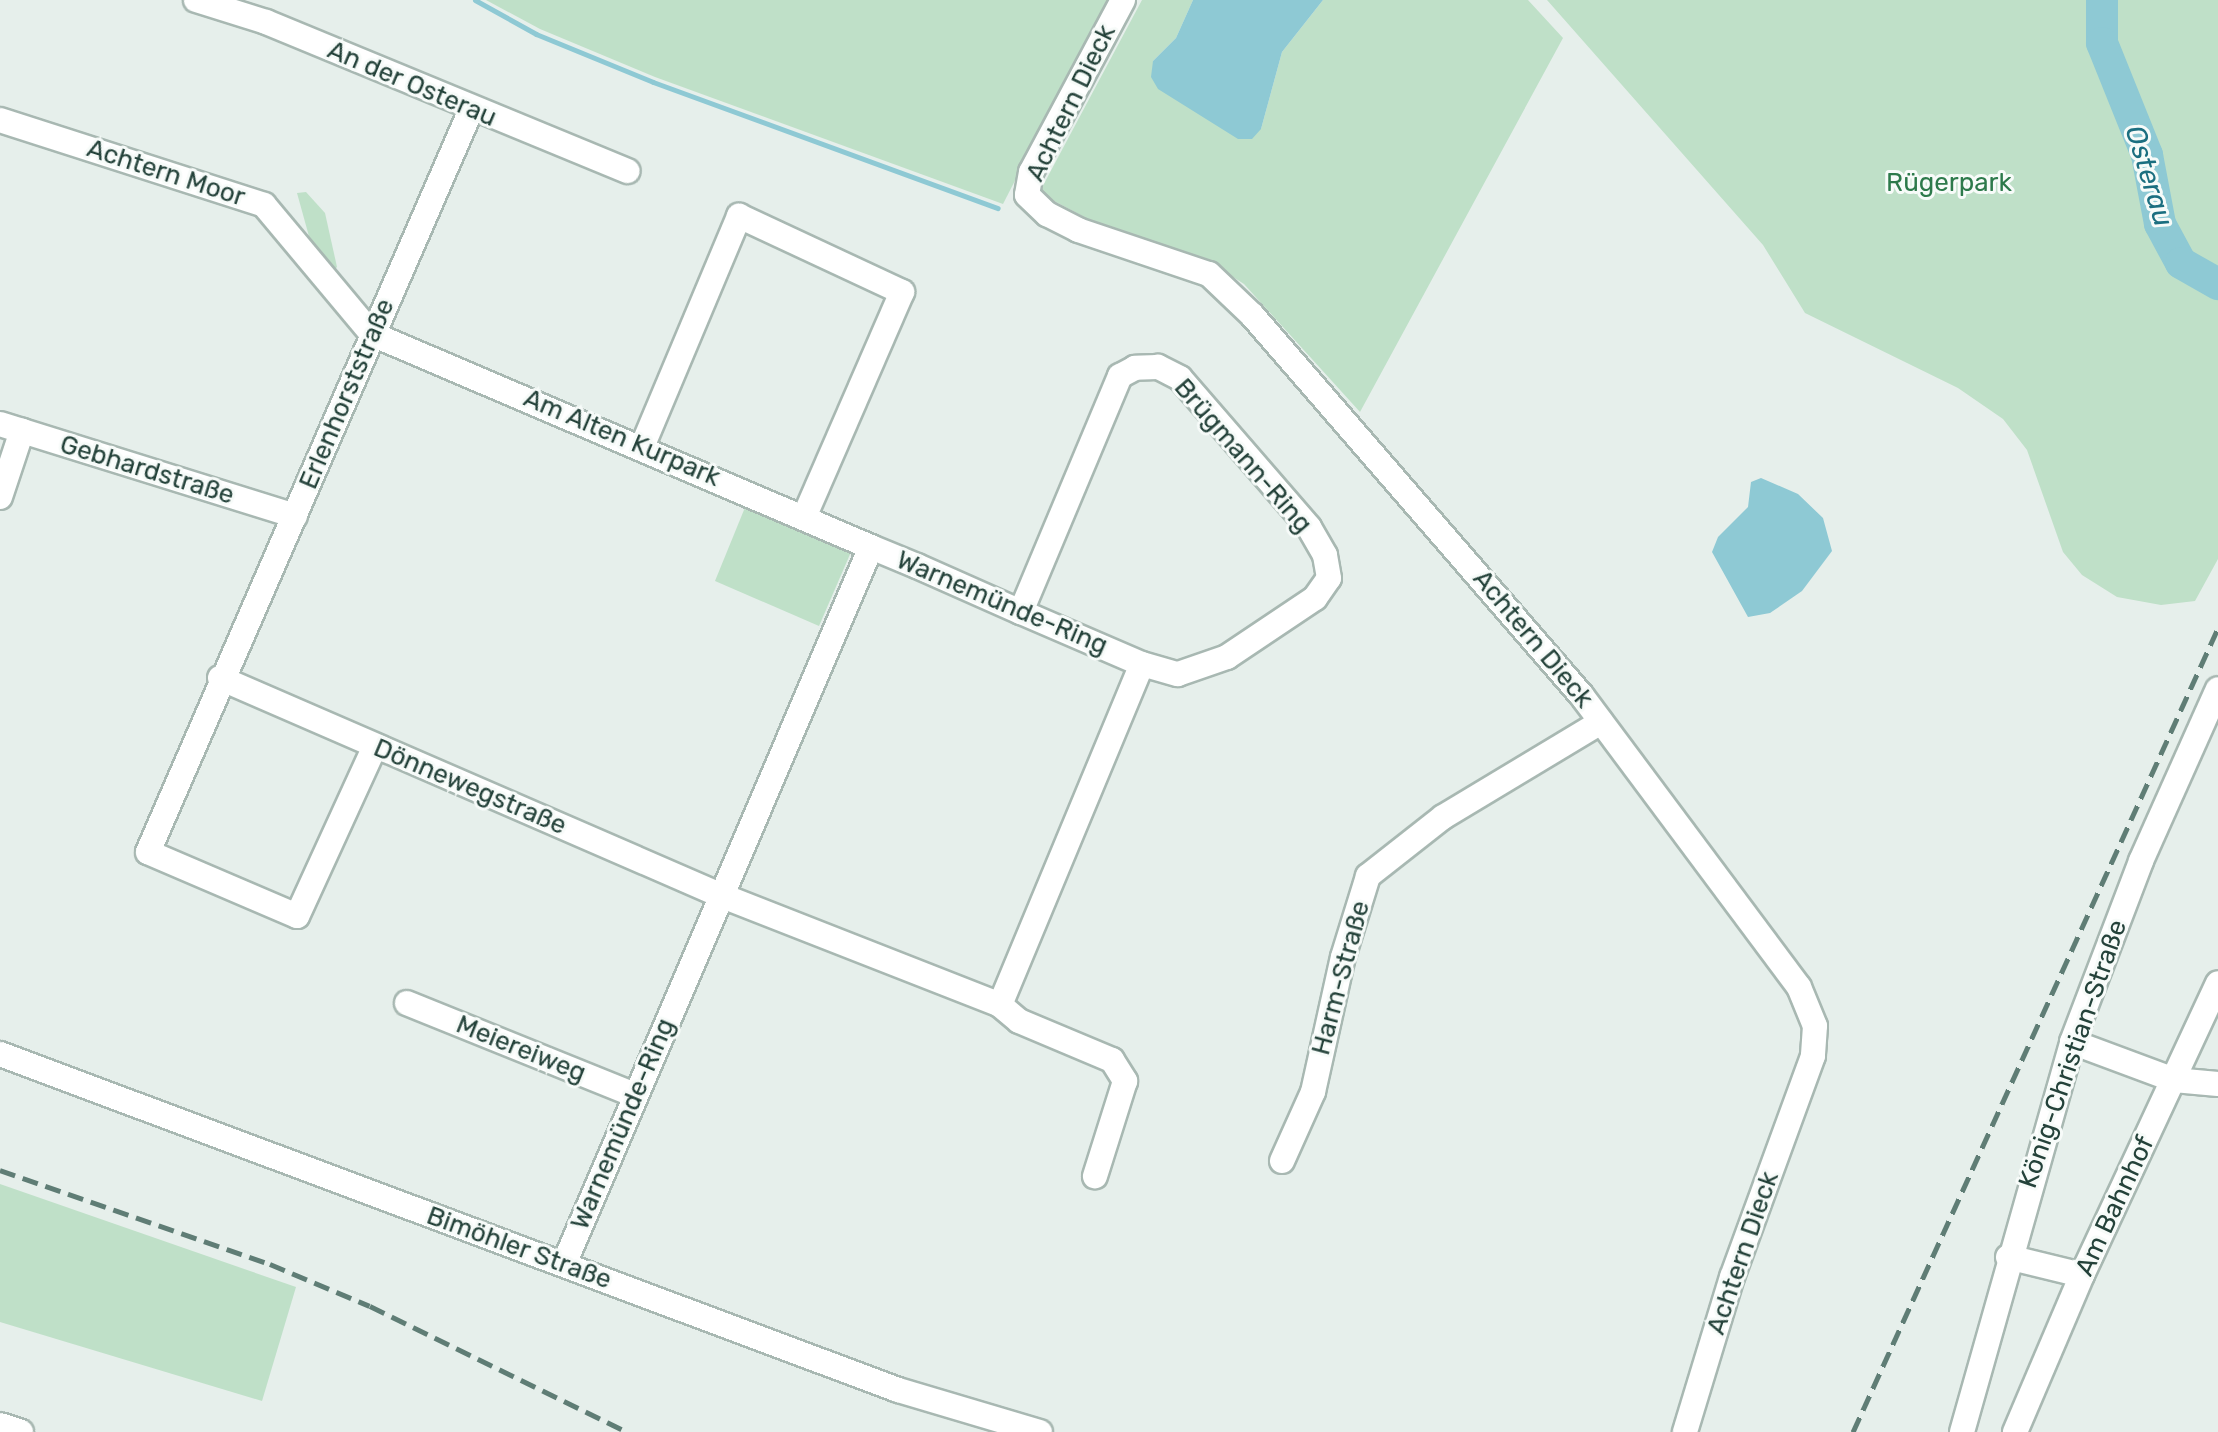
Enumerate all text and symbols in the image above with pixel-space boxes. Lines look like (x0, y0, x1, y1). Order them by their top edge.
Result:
street label: Achtern Dieck (1020, 20, 1122, 186)
street label: An der Osterau (323, 34, 501, 134)
water label: Osterau (2118, 122, 2180, 230)
street label: Achtern Moor (83, 133, 249, 213)
park label: Rügerpark (1886, 167, 2012, 199)
street label: Erlenhorststraße (293, 294, 401, 494)
street label: Brügmann-Ring (1167, 372, 1319, 540)
street label: Am Alten Kurpark (519, 382, 725, 494)
street label: Gebhardstraße (56, 429, 238, 511)
street label: Warnemünde-Ring (892, 544, 1112, 662)
street label: Achtern Dieck (1466, 564, 1600, 714)
street label: Dönnewegstraße (369, 732, 571, 842)
street label: Harm-Straße (1305, 898, 1377, 1058)
street label: König-Christian-Straße (2012, 916, 2134, 1192)
street label: Meiereiweg (452, 1009, 590, 1089)
street label: Warnemünde-Ring (564, 1014, 682, 1234)
street label: Am Bahnhof (2069, 1131, 2161, 1281)
street label: Achtern Dieck (1700, 1167, 1786, 1339)
street label: Bimöhler Straße (422, 1200, 616, 1296)

